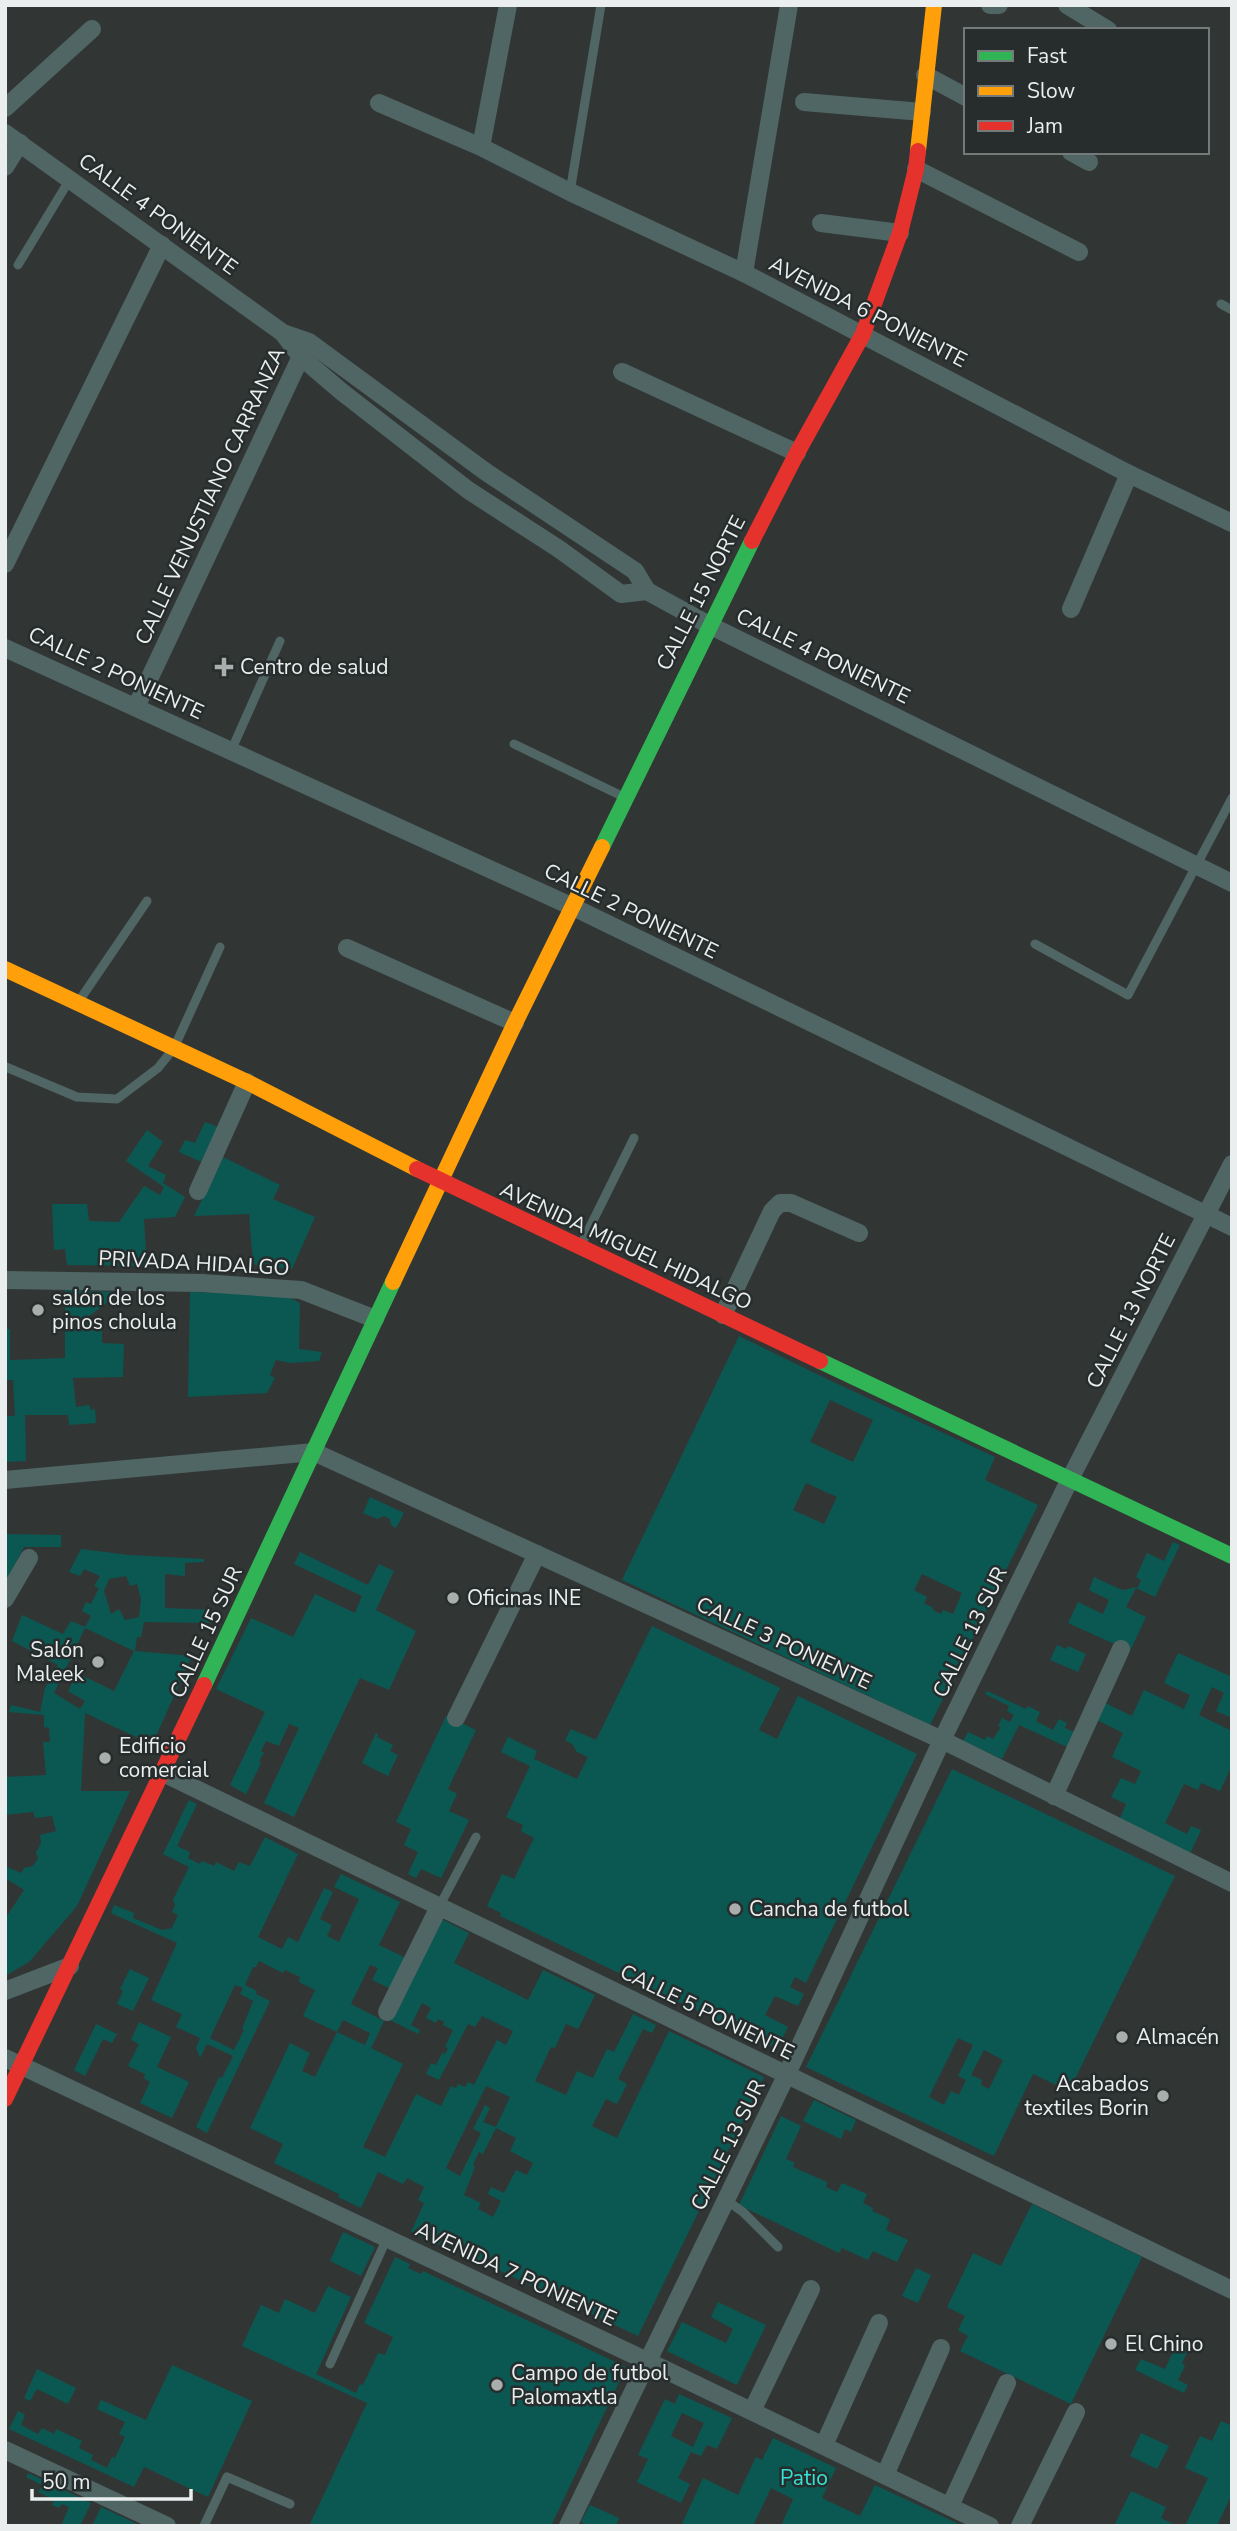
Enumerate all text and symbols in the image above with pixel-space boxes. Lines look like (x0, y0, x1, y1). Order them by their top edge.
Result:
legend (964, 28, 1209, 154)
text: Fast (1027, 42, 1067, 70)
text: Slow (1027, 77, 1076, 105)
text: Jam (1026, 112, 1063, 140)
street label: CALLE 4 PONIENTE (73, 147, 243, 281)
street label: AVENIDA 6 PONIENTE (764, 250, 972, 374)
street label: CALLE VENUSTIANO CARRANZA (129, 343, 291, 649)
street label: CALLE 15 NORTE (650, 511, 752, 675)
street label: CALLE 4 PONIENTE (731, 602, 915, 710)
street label: CALLE 2 PONIENTE (24, 620, 208, 726)
place label: Centro de salud (240, 653, 389, 681)
marker: Centro de salud (214, 657, 234, 677)
street label: CALLE 2 PONIENTE (539, 857, 723, 965)
street label: AVENIDA MIGUEL HIDALGO (496, 1175, 756, 1317)
street label: CALLE 13 NORTE (1080, 1229, 1182, 1393)
street label: PRIVADA HIDALGO (98, 1244, 290, 1282)
place label: salón de los pinos cholula (52, 1284, 177, 1336)
marker: salón de los pinos cholula (30, 1302, 46, 1318)
street label: CALLE 15 SUR (163, 1562, 249, 1702)
street label: CALLE 13 SUR (926, 1562, 1014, 1702)
place label: Oficinas INE (467, 1584, 581, 1612)
marker: Oficinas INE (445, 1590, 461, 1606)
street label: CALLE 3 PONIENTE (692, 1590, 876, 1696)
place label: Salón Maleek (16, 1636, 84, 1688)
marker: Salón Maleek (90, 1654, 106, 1670)
place label: Edificio comercial (119, 1732, 209, 1784)
marker: Edificio comercial (97, 1750, 113, 1766)
place label: Cancha de futbol (749, 1895, 910, 1923)
marker: Cancha de futbol (727, 1901, 743, 1917)
street label: CALLE 5 PONIENTE (615, 1958, 799, 2066)
place label: Almacén (1136, 2023, 1219, 2051)
marker: Almacén (1114, 2029, 1130, 2045)
place label: Acabados textiles Borin (1024, 2070, 1149, 2122)
street label: CALLE 13 SUR (684, 2075, 772, 2215)
marker: Acabados textiles Borin (1155, 2088, 1171, 2104)
street label: AVENIDA 7 PONIENTE (411, 2215, 621, 2333)
place label: El Chino (1125, 2330, 1203, 2358)
marker: El Chino (1103, 2336, 1119, 2352)
place label: Campo de futbol Palomaxtla (511, 2359, 669, 2411)
marker: Campo de futbol Palomaxtla (489, 2377, 505, 2393)
scale bar (32, 2458, 191, 2502)
park label: Patio (780, 2464, 828, 2492)
text: 50 m (42, 2468, 91, 2496)

